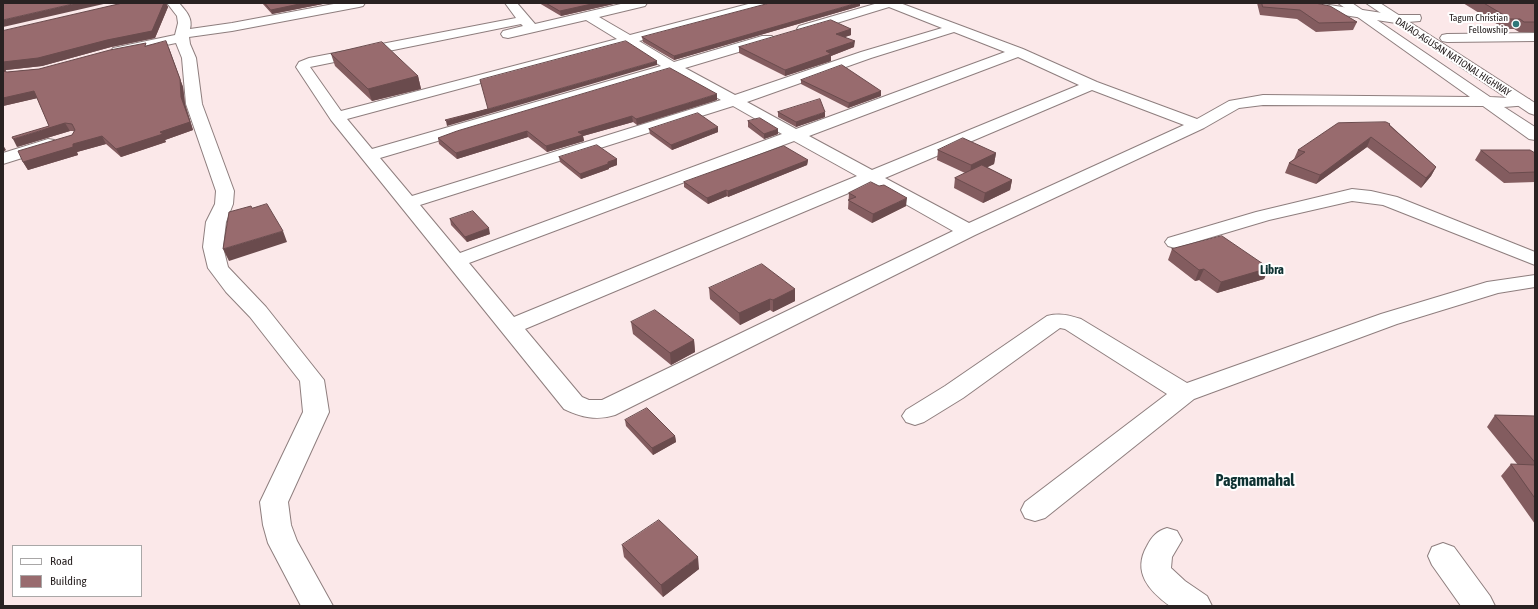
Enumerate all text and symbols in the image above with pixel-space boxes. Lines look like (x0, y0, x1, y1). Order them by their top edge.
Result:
place label: Tagum Christian Fellowship (1449, 12, 1508, 36)
street label: DAVAO-AGUSAN NATIONAL HIGHWAY (1393, 15, 1513, 99)
marker: Tagum Christian Fellowship (1511, 19, 1521, 29)
district label: Libra (1260, 262, 1284, 278)
district label: Pagmamahal (1215, 471, 1295, 491)
legend (12, 545, 142, 597)
text: Road (50, 554, 73, 568)
text: Building (50, 574, 87, 588)

